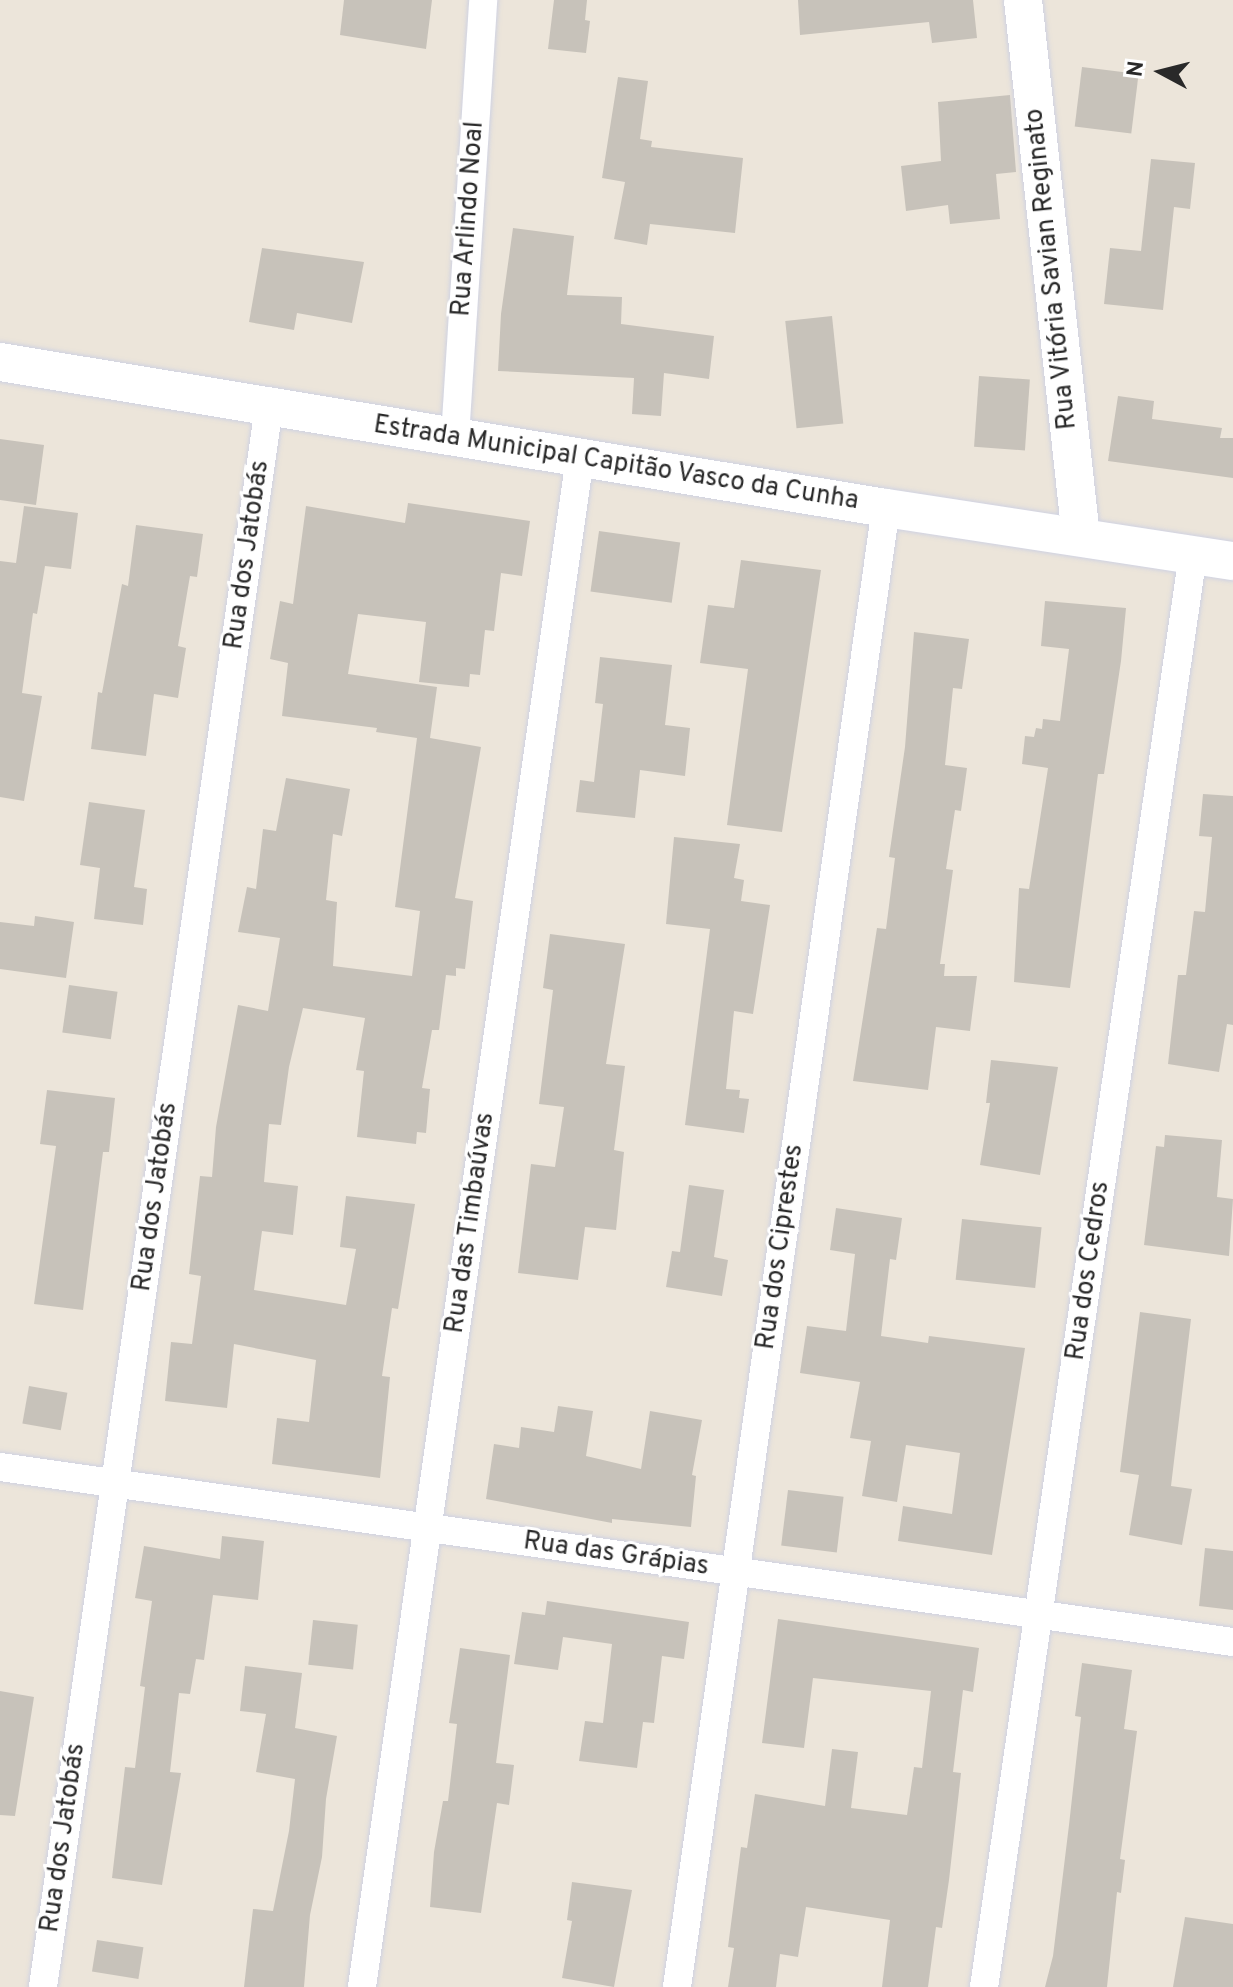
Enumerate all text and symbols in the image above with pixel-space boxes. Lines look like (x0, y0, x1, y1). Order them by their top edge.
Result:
north arrow (1121, 32, 1201, 112)
text: N (1122, 60, 1151, 79)
street label: Rua Vitória Savian Reginato (1020, 106, 1084, 432)
street label: Rua Arlindo Noal (447, 120, 491, 318)
street label: Estrada Municipal Capitão Vasco da Cunha (371, 410, 861, 518)
street label: Rua dos Jatobás (219, 458, 277, 652)
street label: Rua dos Jatobás (127, 1100, 185, 1294)
street label: Rua das Timbaúvas (440, 1110, 502, 1336)
street label: Rua dos Ciprestes (751, 1142, 811, 1352)
street label: Rua dos Cedros (1061, 1179, 1117, 1363)
street label: Rua das Grápias (521, 1527, 711, 1583)
street label: Rua dos Jatobás (35, 1741, 93, 1935)

